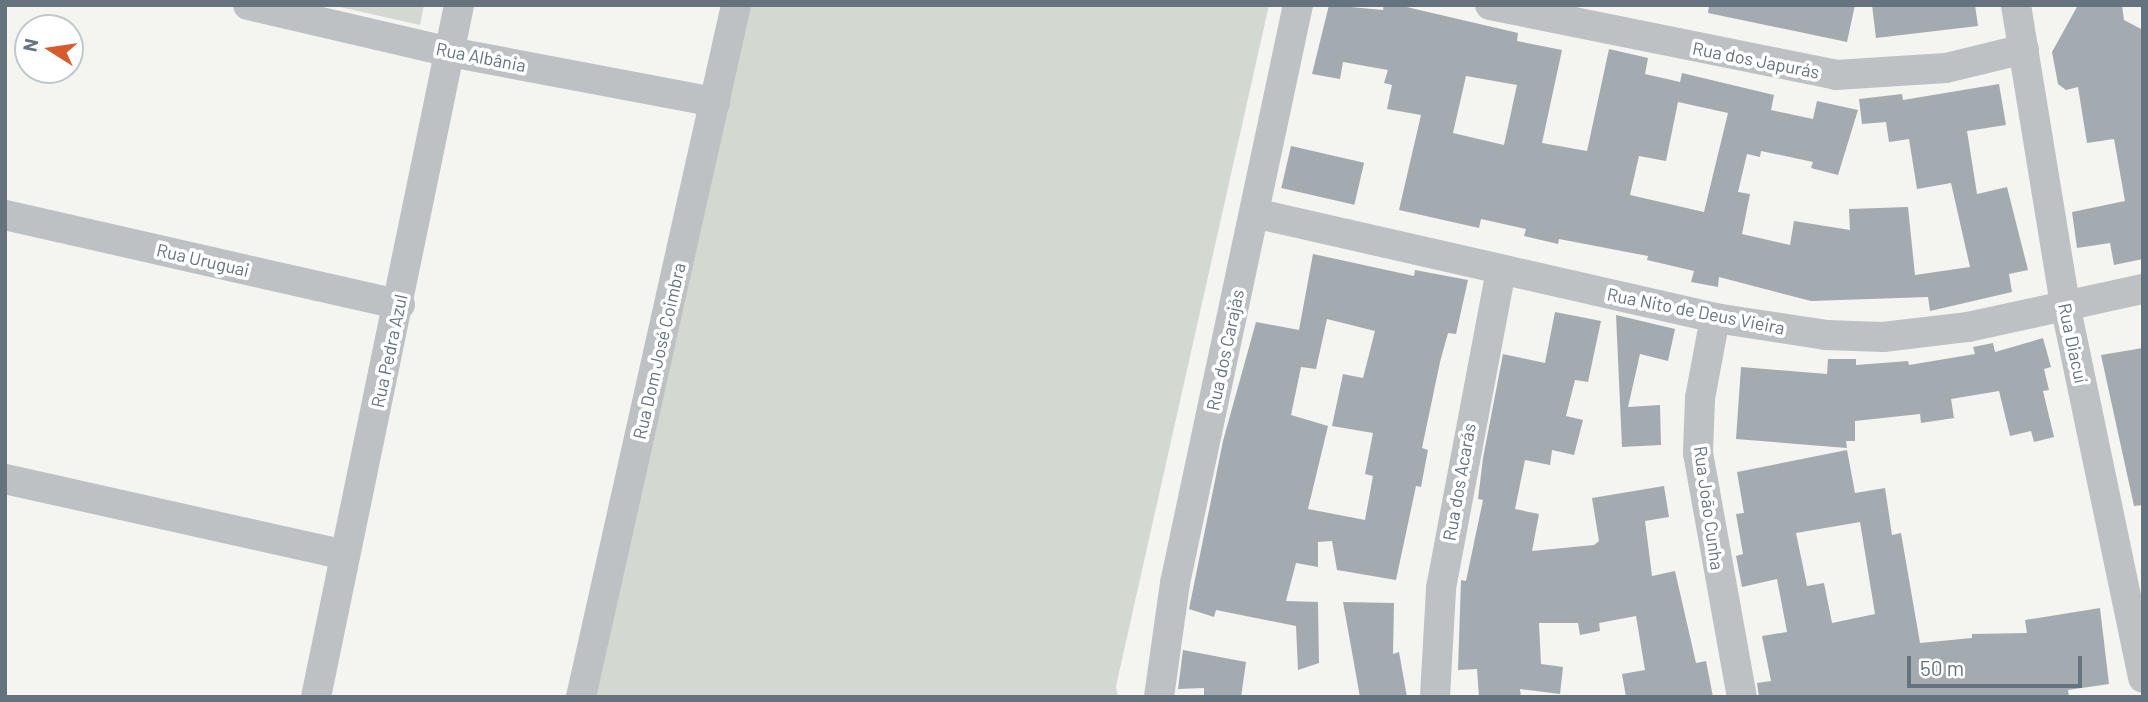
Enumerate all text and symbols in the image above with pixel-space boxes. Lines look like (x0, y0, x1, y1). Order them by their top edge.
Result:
north arrow (14, 14, 84, 84)
text: N (17, 36, 42, 54)
street label: Rua dos Japurás (1691, 37, 1821, 83)
street label: Rua Albânia (434, 38, 528, 76)
street label: Rua Uruguai (155, 239, 251, 281)
street label: Rua Dom José Coimbra (628, 261, 690, 441)
street label: Rua Nito de Deus Vieira (1605, 283, 1787, 339)
street label: Rua dos Carajás (1202, 287, 1248, 413)
street label: Rua Pedra Azul (366, 292, 412, 410)
street label: Rua Diacuí (2054, 301, 2092, 385)
street label: Rua dos Acarás (1438, 422, 1480, 542)
street label: Rua João Cunha (1690, 444, 1728, 572)
scale bar (1910, 642, 2085, 686)
text: 50 m (1920, 655, 1964, 680)

